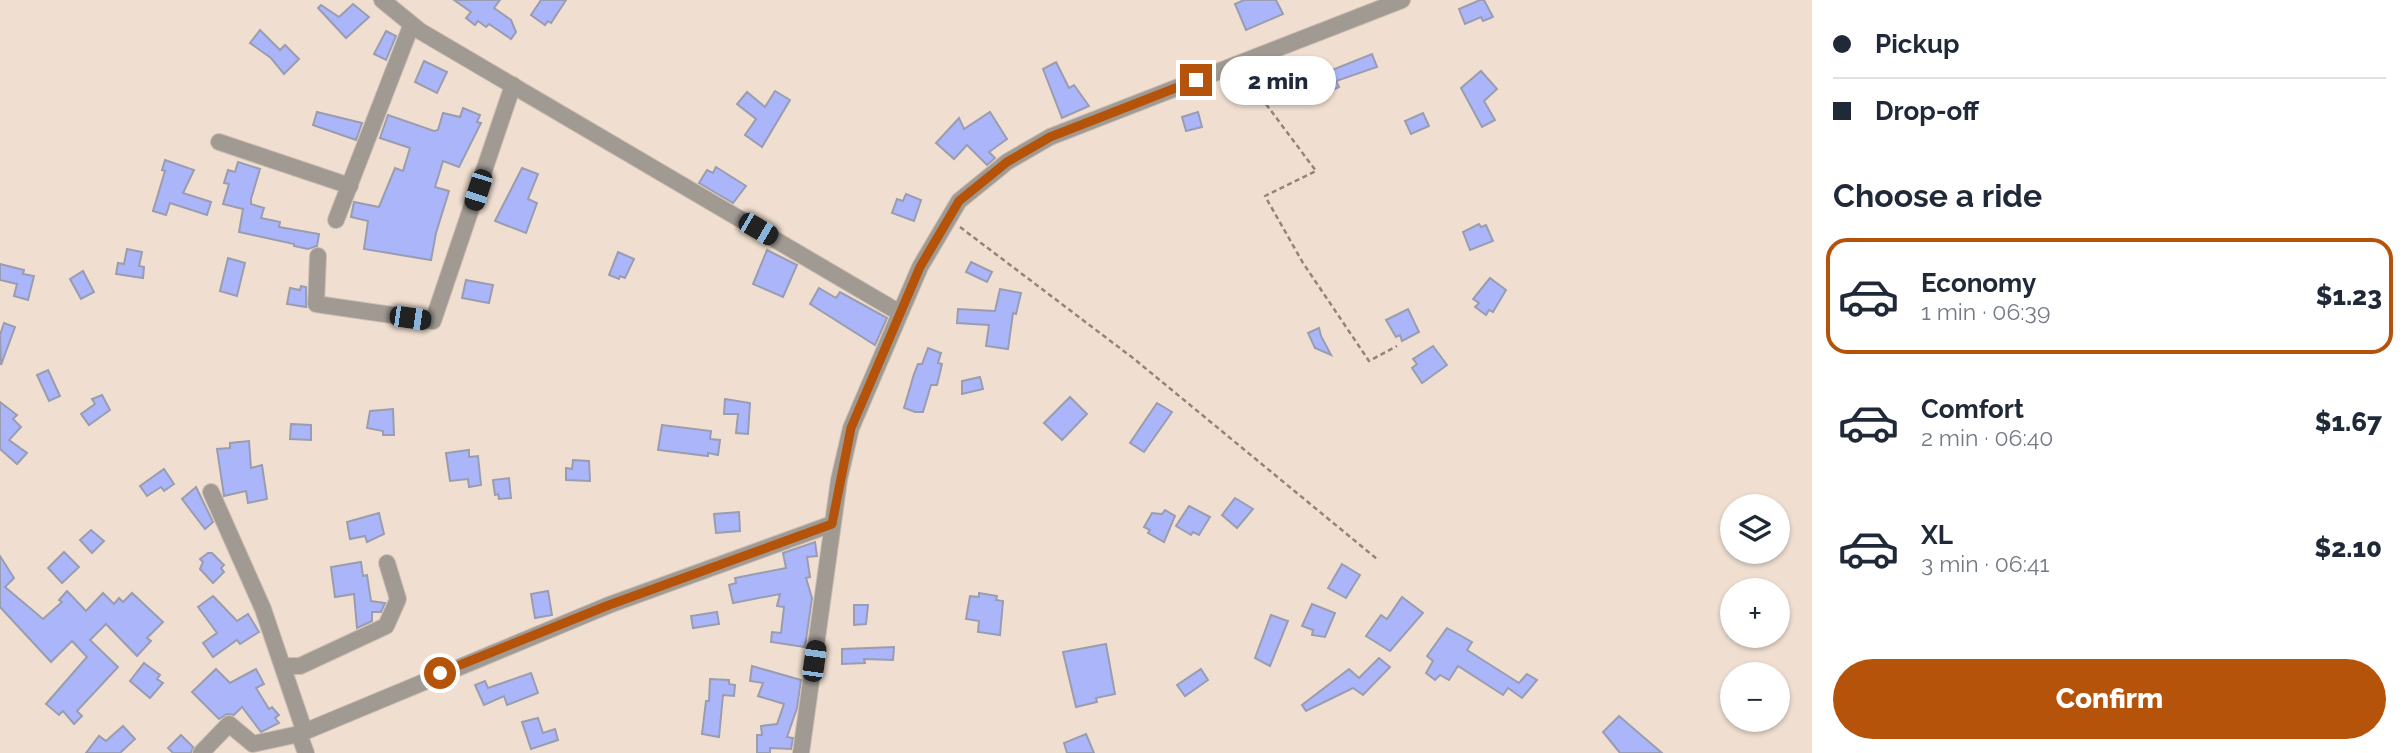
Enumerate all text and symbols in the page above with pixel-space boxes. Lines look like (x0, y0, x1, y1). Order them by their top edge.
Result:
text: Pickup (1875, 29, 1960, 59)
callout: 2 min (1220, 56, 1336, 104)
route end (1180, 64, 1212, 96)
text: 2 min (1248, 67, 1308, 94)
text: Drop-off (1875, 96, 1979, 126)
car (462, 167, 495, 213)
text: Choose a ride (1833, 177, 2042, 214)
car (735, 209, 782, 249)
icon: car (1837, 265, 1900, 328)
text: Economy (1921, 268, 2036, 298)
text: $1.23 (2316, 281, 2382, 311)
text: 1 min · 06:39 (1921, 298, 2050, 325)
car (388, 305, 433, 331)
icon: car (1837, 391, 1900, 454)
text: Comfort (1921, 394, 2024, 424)
text: $1.67 (2315, 407, 2382, 437)
text: 2 min · 06:40 (1921, 424, 2053, 451)
map controls (1720, 494, 1790, 732)
button: layers (1720, 494, 1790, 564)
icon: car (1837, 517, 1900, 580)
text: XL (1921, 520, 1953, 550)
text: $2.10 (2315, 533, 2382, 563)
text: 3 min · 06:41 (1921, 550, 2049, 577)
button: + (1720, 578, 1790, 648)
car (801, 639, 828, 683)
route start (424, 657, 456, 689)
button: Confirm (1833, 659, 2386, 739)
button: − (1720, 662, 1790, 732)

